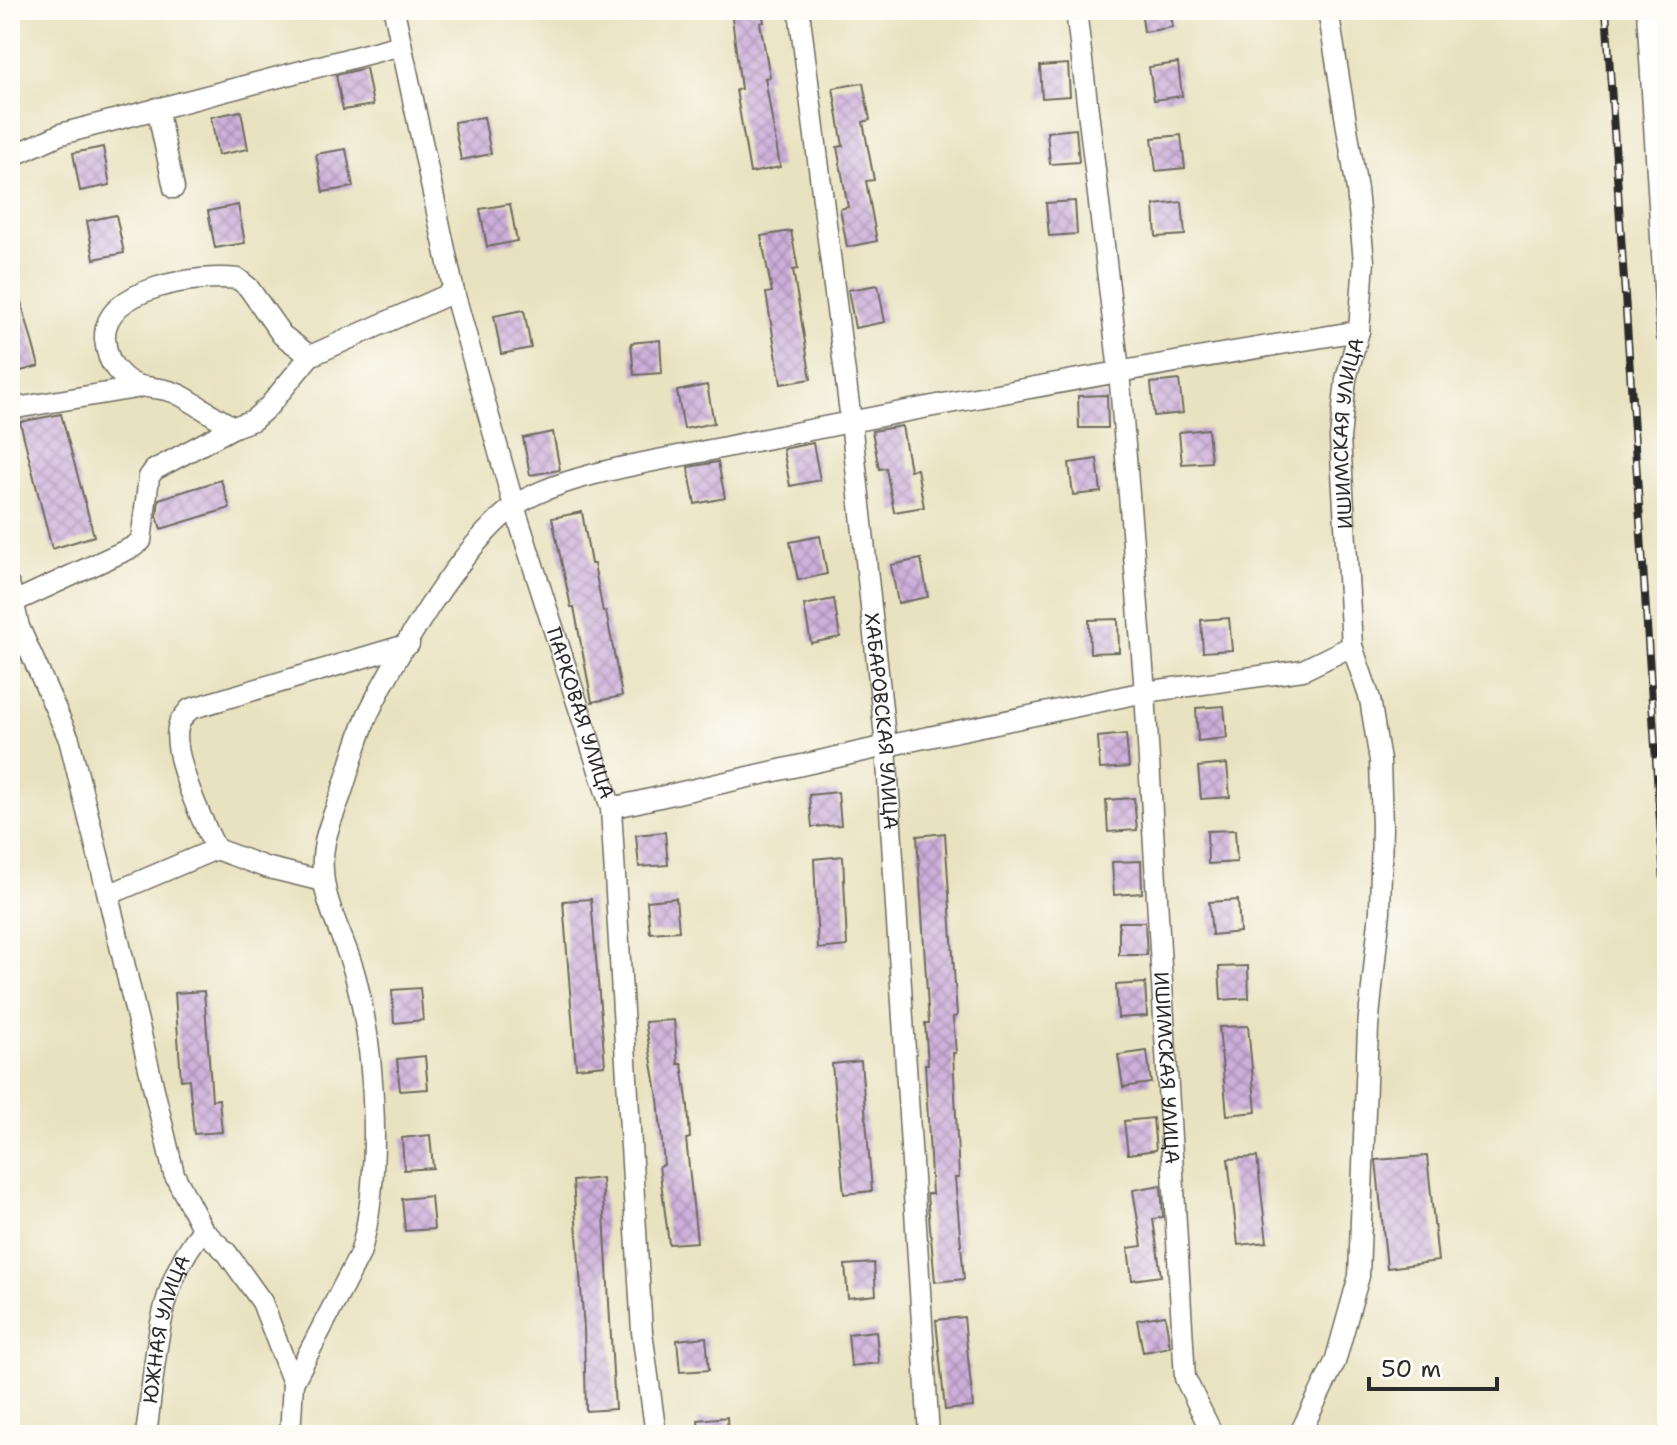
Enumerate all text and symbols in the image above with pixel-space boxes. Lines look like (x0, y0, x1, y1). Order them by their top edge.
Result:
street label: ИШИМСКАЯ УЛИЦА (1327, 335, 1370, 530)
street label: ХАБАРОВСКАЯ УЛИЦА (859, 611, 904, 830)
street label: ПАРКОВАЯ УЛИЦА (541, 624, 620, 802)
street label: ИШИМСКАЯ УЛИЦА (1148, 971, 1186, 1165)
street label: ЮЖНАЯ УЛИЦА (137, 1250, 196, 1405)
scale bar (1369, 1341, 1497, 1391)
text: 50 m (1381, 1353, 1441, 1385)

